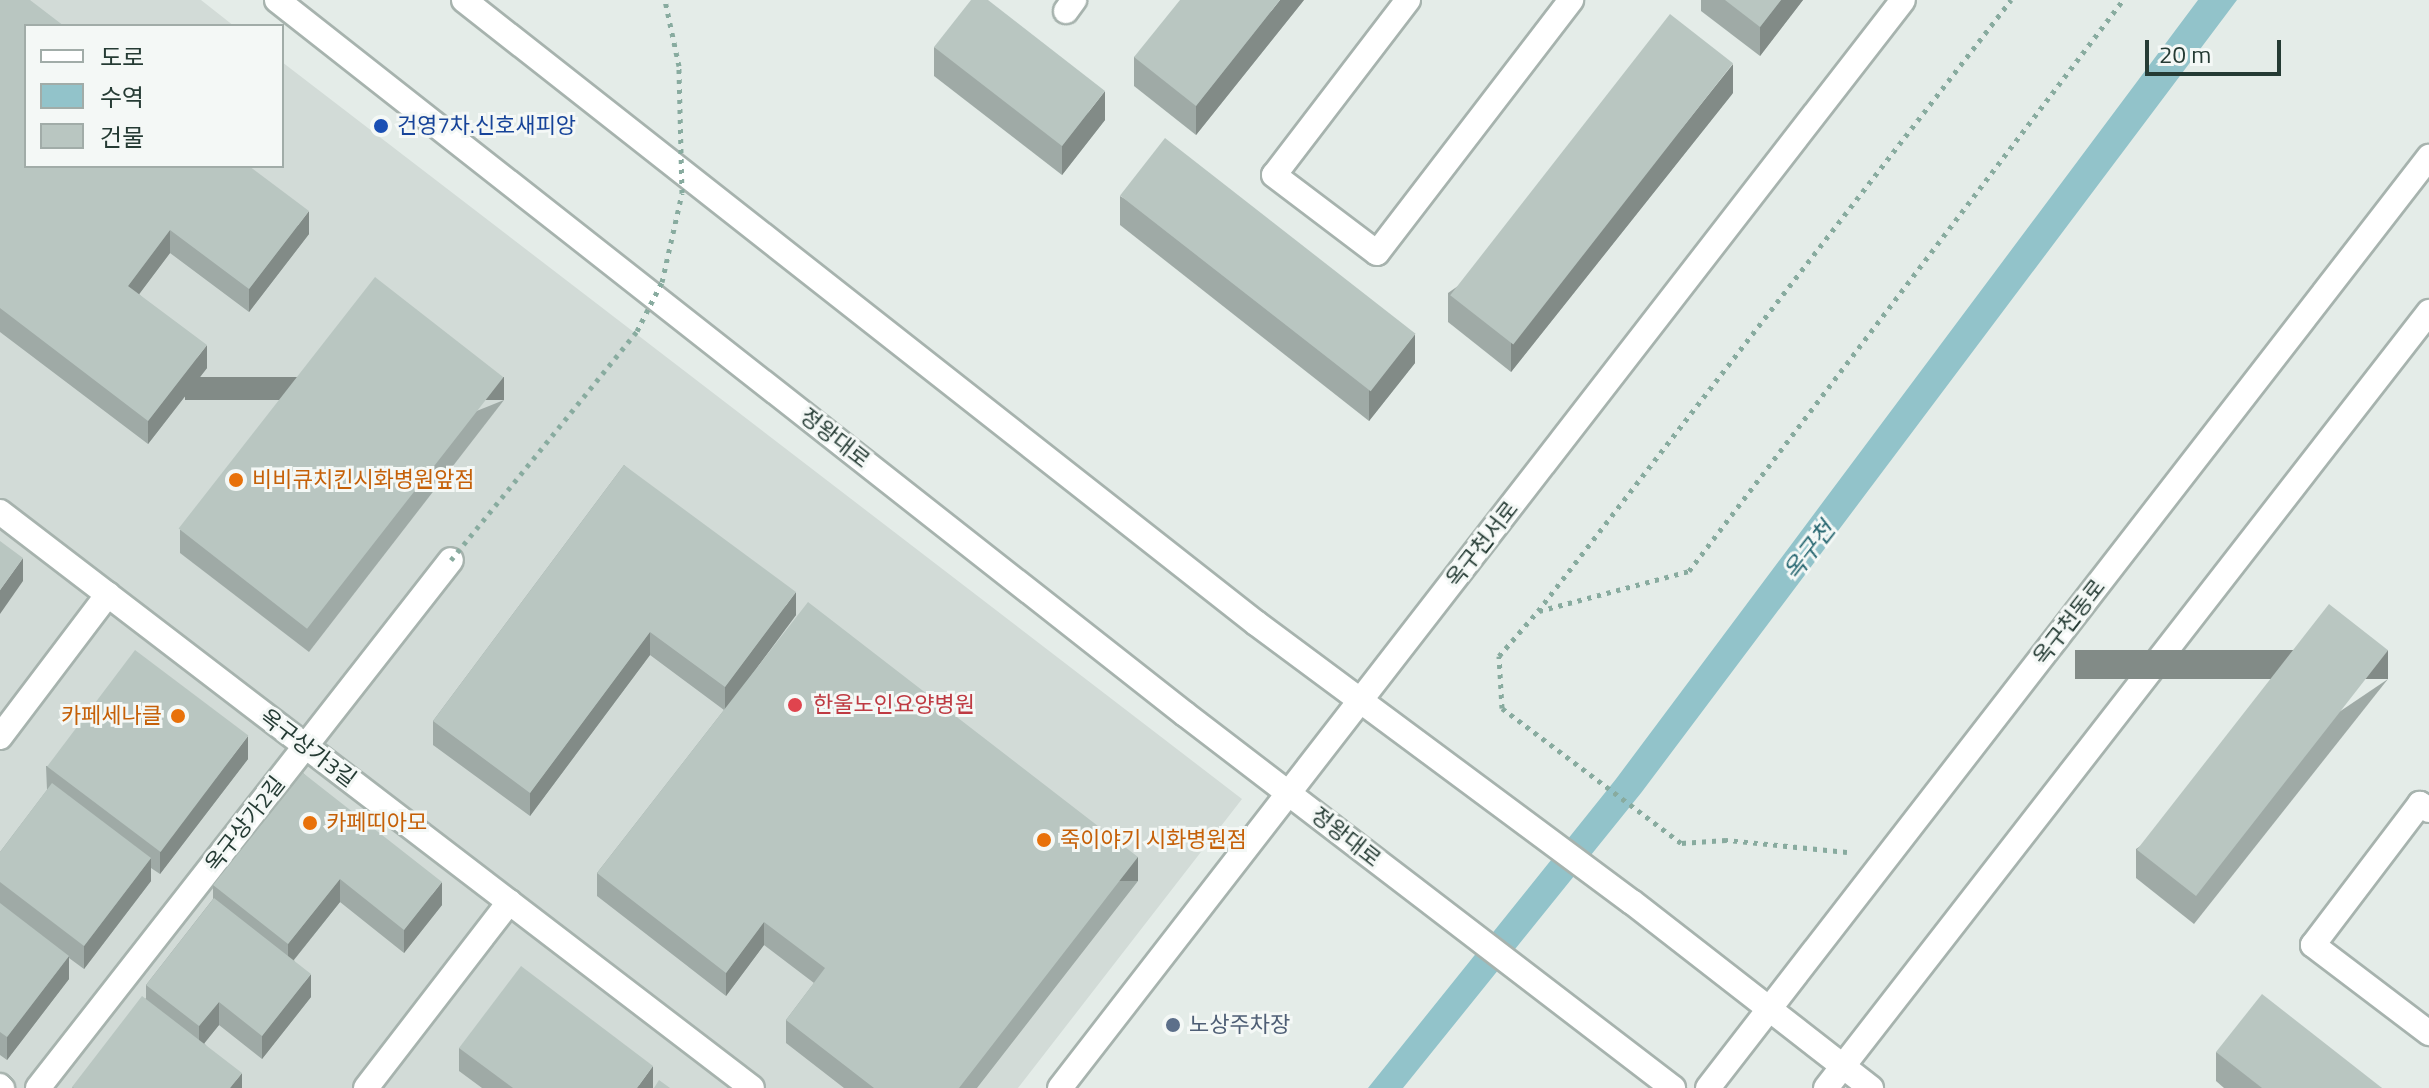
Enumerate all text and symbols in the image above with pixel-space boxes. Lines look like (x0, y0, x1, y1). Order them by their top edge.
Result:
legend (24, 24, 284, 168)
scale bar (2149, 24, 2285, 74)
text: 20 m (2159, 36, 2211, 72)
text: 도로 (100, 39, 144, 75)
text: 수역 (100, 79, 144, 115)
place label: 건영7차.신호새피앙 (397, 113, 576, 139)
marker: 건영7차.신호새피앙 (372, 117, 390, 135)
text: 건물 (100, 119, 144, 155)
street label: 정왕대로 (795, 403, 875, 473)
place label: 비비큐치킨시화병원앞점 (252, 467, 475, 493)
marker: 비비큐치킨시화병원앞점 (227, 471, 245, 489)
street label: 옥구천서로 (1440, 496, 1524, 592)
water label: 옥구천 (1777, 516, 1841, 586)
street label: 옥구천동로 (2027, 574, 2111, 670)
place label: 한울노인요양병원 (813, 692, 975, 718)
marker: 한울노인요양병원 (784, 694, 806, 716)
place label: 카페세나클 (61, 703, 162, 729)
street label: 옥구상가3길 (255, 703, 361, 793)
marker: 카페세나클 (169, 707, 187, 725)
street label: 옥구상가2길 (200, 771, 290, 877)
street label: 정왕대로 (1306, 802, 1386, 872)
place label: 카페띠아모 (326, 810, 427, 836)
marker: 카페띠아모 (301, 814, 319, 832)
place label: 죽이야기 시화병원점 (1060, 827, 1247, 853)
marker: 죽이야기 시화병원점 (1035, 831, 1053, 849)
place label: 노상주차장 (1189, 1012, 1290, 1038)
marker: 노상주차장 (1164, 1016, 1182, 1034)

